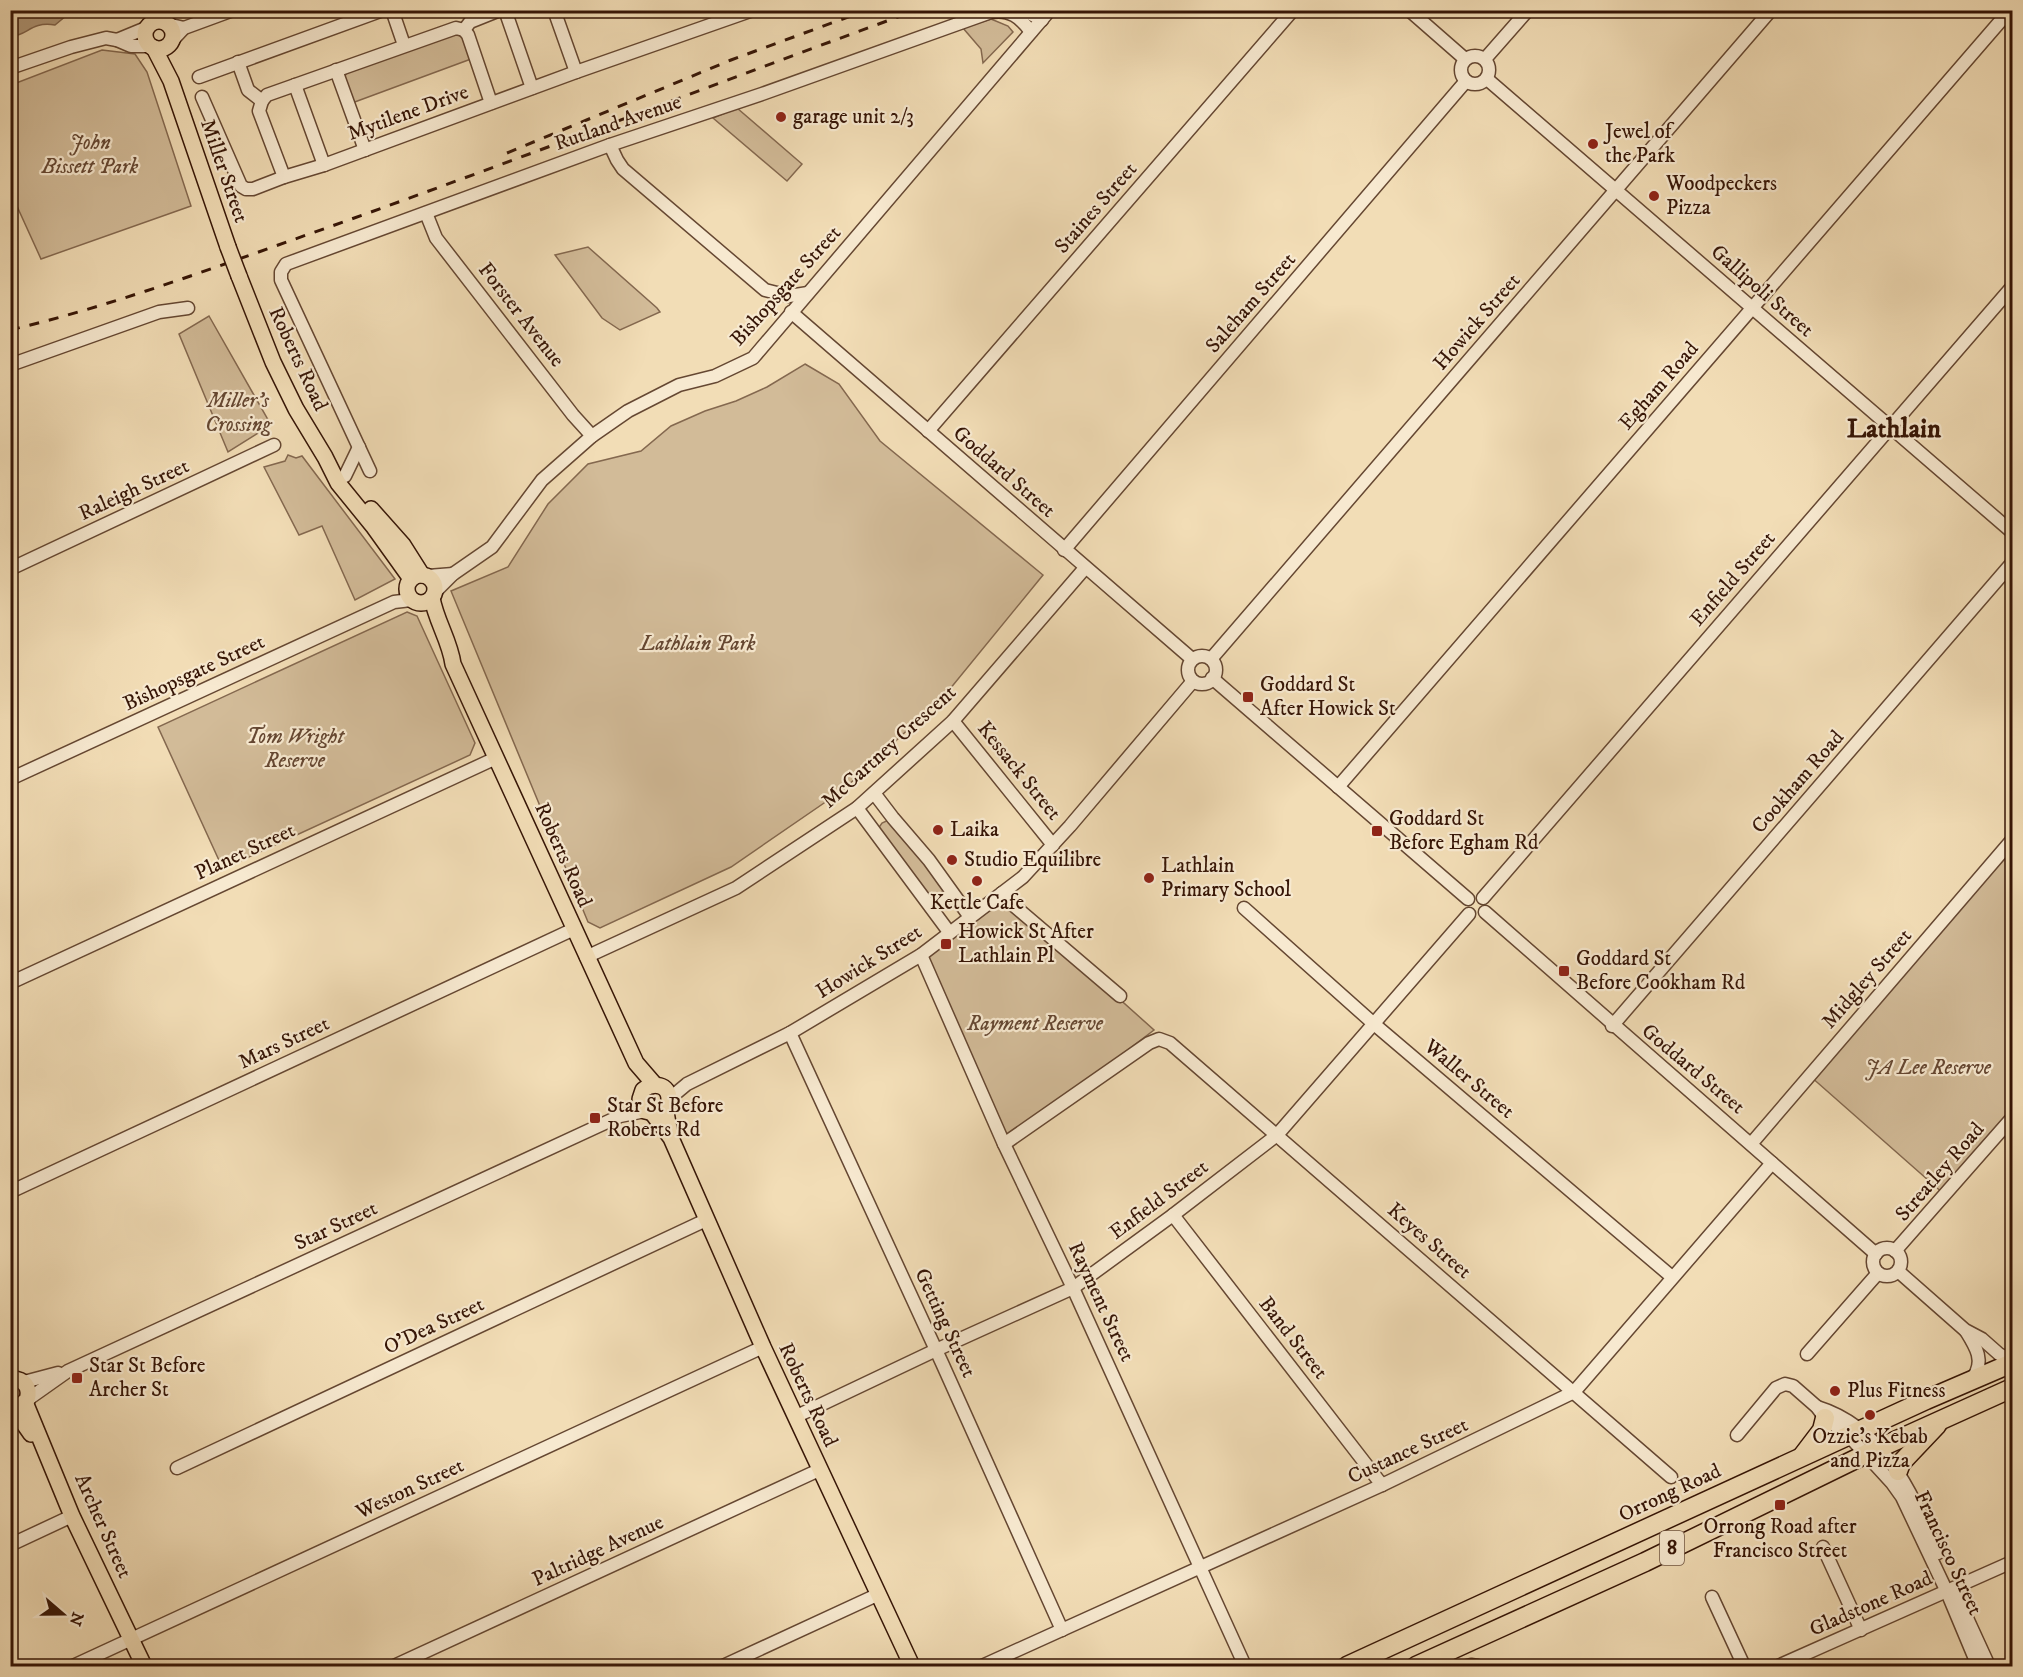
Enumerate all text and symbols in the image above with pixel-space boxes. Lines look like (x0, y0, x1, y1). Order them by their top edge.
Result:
street label: Mytilene Drive (344, 79, 472, 147)
street label: Rutland Avenue (551, 89, 685, 157)
place label: garage unit 2/3 (793, 104, 914, 130)
marker: garage unit 2/3 (774, 110, 788, 124)
street label: Miller Street (194, 116, 254, 226)
place label: Jewel of the Park (1603, 119, 1676, 169)
park label: John Bissett Park (41, 130, 139, 180)
marker: Jewel of the Park (1586, 137, 1600, 151)
street label: Staines Street (1049, 157, 1143, 259)
place label: Woodpeckers Pizza (1665, 171, 1777, 221)
marker: Woodpeckers Pizza (1647, 189, 1661, 203)
street label: Bishopsgate Street (725, 220, 847, 352)
street label: Gallipoli Street (1705, 239, 1819, 343)
street label: Saleham Street (1200, 247, 1302, 359)
street label: Forster Avenue (472, 258, 570, 373)
street label: Howick Street (1428, 268, 1526, 376)
street label: Roberts Road (263, 303, 334, 416)
street label: Egham Road (1614, 336, 1705, 436)
park label: Miller's Crossing (205, 388, 272, 438)
district label: Lathlain (1847, 412, 1942, 446)
street label: Goddard Street (947, 420, 1061, 524)
street label: Raleigh Street (75, 453, 194, 527)
street label: Enfield Street (1685, 526, 1781, 632)
street label: Bishopsgate Street (119, 629, 269, 717)
park label: Lathlain Park (639, 631, 756, 657)
place label: Goddard St After Howick St (1260, 672, 1396, 722)
street label: McCartney Crescent (816, 680, 962, 814)
marker: Goddard St After Howick St (1241, 690, 1255, 704)
street label: Kessack Street (971, 716, 1067, 826)
park label: Tom Wright Reserve (246, 724, 345, 774)
street label: Cookham Road (1746, 725, 1850, 839)
street label: Roberts Road (528, 798, 598, 912)
place label: Goddard St Before Egham Rd (1389, 806, 1539, 856)
street label: Planet Street (191, 817, 300, 887)
place label: Laika (950, 817, 999, 843)
marker: Laika (931, 823, 945, 837)
marker: Goddard St Before Egham Rd (1370, 824, 1384, 838)
place label: Studio Equilibre (964, 847, 1102, 873)
marker: Studio Equilibre (945, 853, 959, 867)
place label: Lathlain Primary School (1161, 853, 1292, 903)
marker: Lathlain Primary School (1142, 871, 1156, 885)
marker: Kettle Cafe (970, 874, 984, 888)
place label: Kettle Cafe (930, 890, 1024, 916)
street label: Howick Street (811, 919, 927, 1005)
place label: Howick St After Lathlain Pl (958, 919, 1094, 969)
street label: Midgley Street (1816, 923, 1918, 1034)
marker: Howick St After Lathlain Pl (939, 937, 953, 951)
place label: Goddard St Before Cookham Rd (1576, 946, 1746, 996)
marker: Goddard St Before Cookham Rd (1557, 964, 1571, 978)
street label: Mars Street (234, 1011, 334, 1075)
park label: Rayment Reserve (966, 1011, 1104, 1037)
street label: Goddard Street (1636, 1018, 1750, 1120)
street label: Waller Street (1418, 1033, 1520, 1125)
park label: JA Lee Reserve (1865, 1055, 1992, 1081)
place label: Star St Before Roberts Rd (607, 1093, 724, 1143)
marker: Star St Before Roberts Rd (588, 1111, 602, 1125)
street label: Streatley Road (1890, 1117, 1990, 1227)
street label: Enfield Street (1104, 1154, 1214, 1246)
street label: Star Street (290, 1195, 382, 1257)
street label: Keyes Street (1382, 1197, 1477, 1285)
street label: Rayment Street (1062, 1238, 1140, 1366)
street label: Getting Street (908, 1264, 982, 1382)
street label: O'Dea Street (380, 1291, 489, 1361)
street label: Band Street (1253, 1291, 1334, 1385)
street label: Roberts Road (773, 1339, 844, 1452)
place label: Star St Before Archer St (89, 1353, 206, 1403)
marker: Star St Before Archer St (70, 1371, 84, 1385)
place label: Plus Fitness (1847, 1378, 1946, 1404)
marker: Plus Fitness (1828, 1384, 1842, 1398)
marker: Ozzie's Kebab and Pizza (1863, 1408, 1877, 1422)
street label: Custance Street (1344, 1412, 1472, 1490)
place label: Ozzie's Kebab and Pizza (1812, 1424, 1928, 1474)
street label: Weston Street (351, 1453, 468, 1526)
street label: Orrong Road (1615, 1458, 1726, 1528)
street label: Archer Street (68, 1470, 138, 1583)
street label: Francisco Street (1908, 1487, 1988, 1620)
marker: Orrong Road after Francisco Street (1773, 1498, 1787, 1512)
street label: Paltridge Avenue (528, 1509, 668, 1593)
place label: Orrong Road after Francisco Street (1703, 1514, 1857, 1564)
road number: 8 (1660, 1531, 1684, 1565)
street label: Gladstone Road (1805, 1565, 1937, 1643)
north arrow (33, 1584, 93, 1644)
text: N (65, 1609, 88, 1628)

